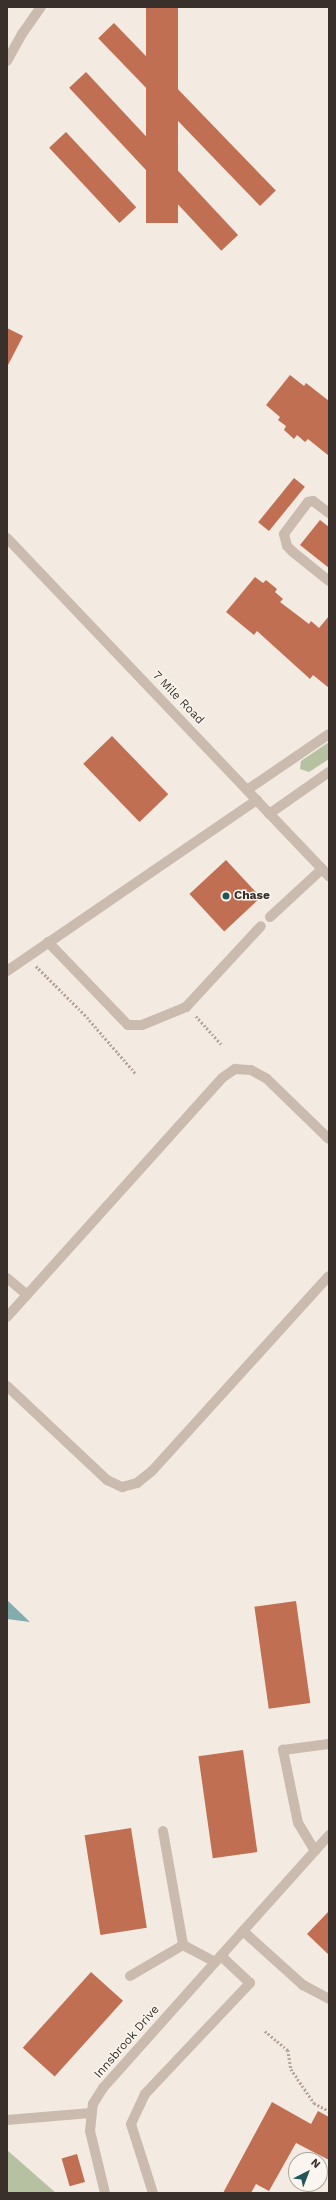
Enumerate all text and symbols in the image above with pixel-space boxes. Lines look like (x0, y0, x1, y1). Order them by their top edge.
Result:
street label: 7 Mile Road (149, 668, 207, 728)
place label: Chase (234, 889, 270, 903)
marker: Chase (221, 891, 231, 901)
street label: Innsbrook Drive (91, 2003, 163, 2081)
north arrow (288, 2152, 328, 2192)
text: N (308, 2156, 323, 2171)

